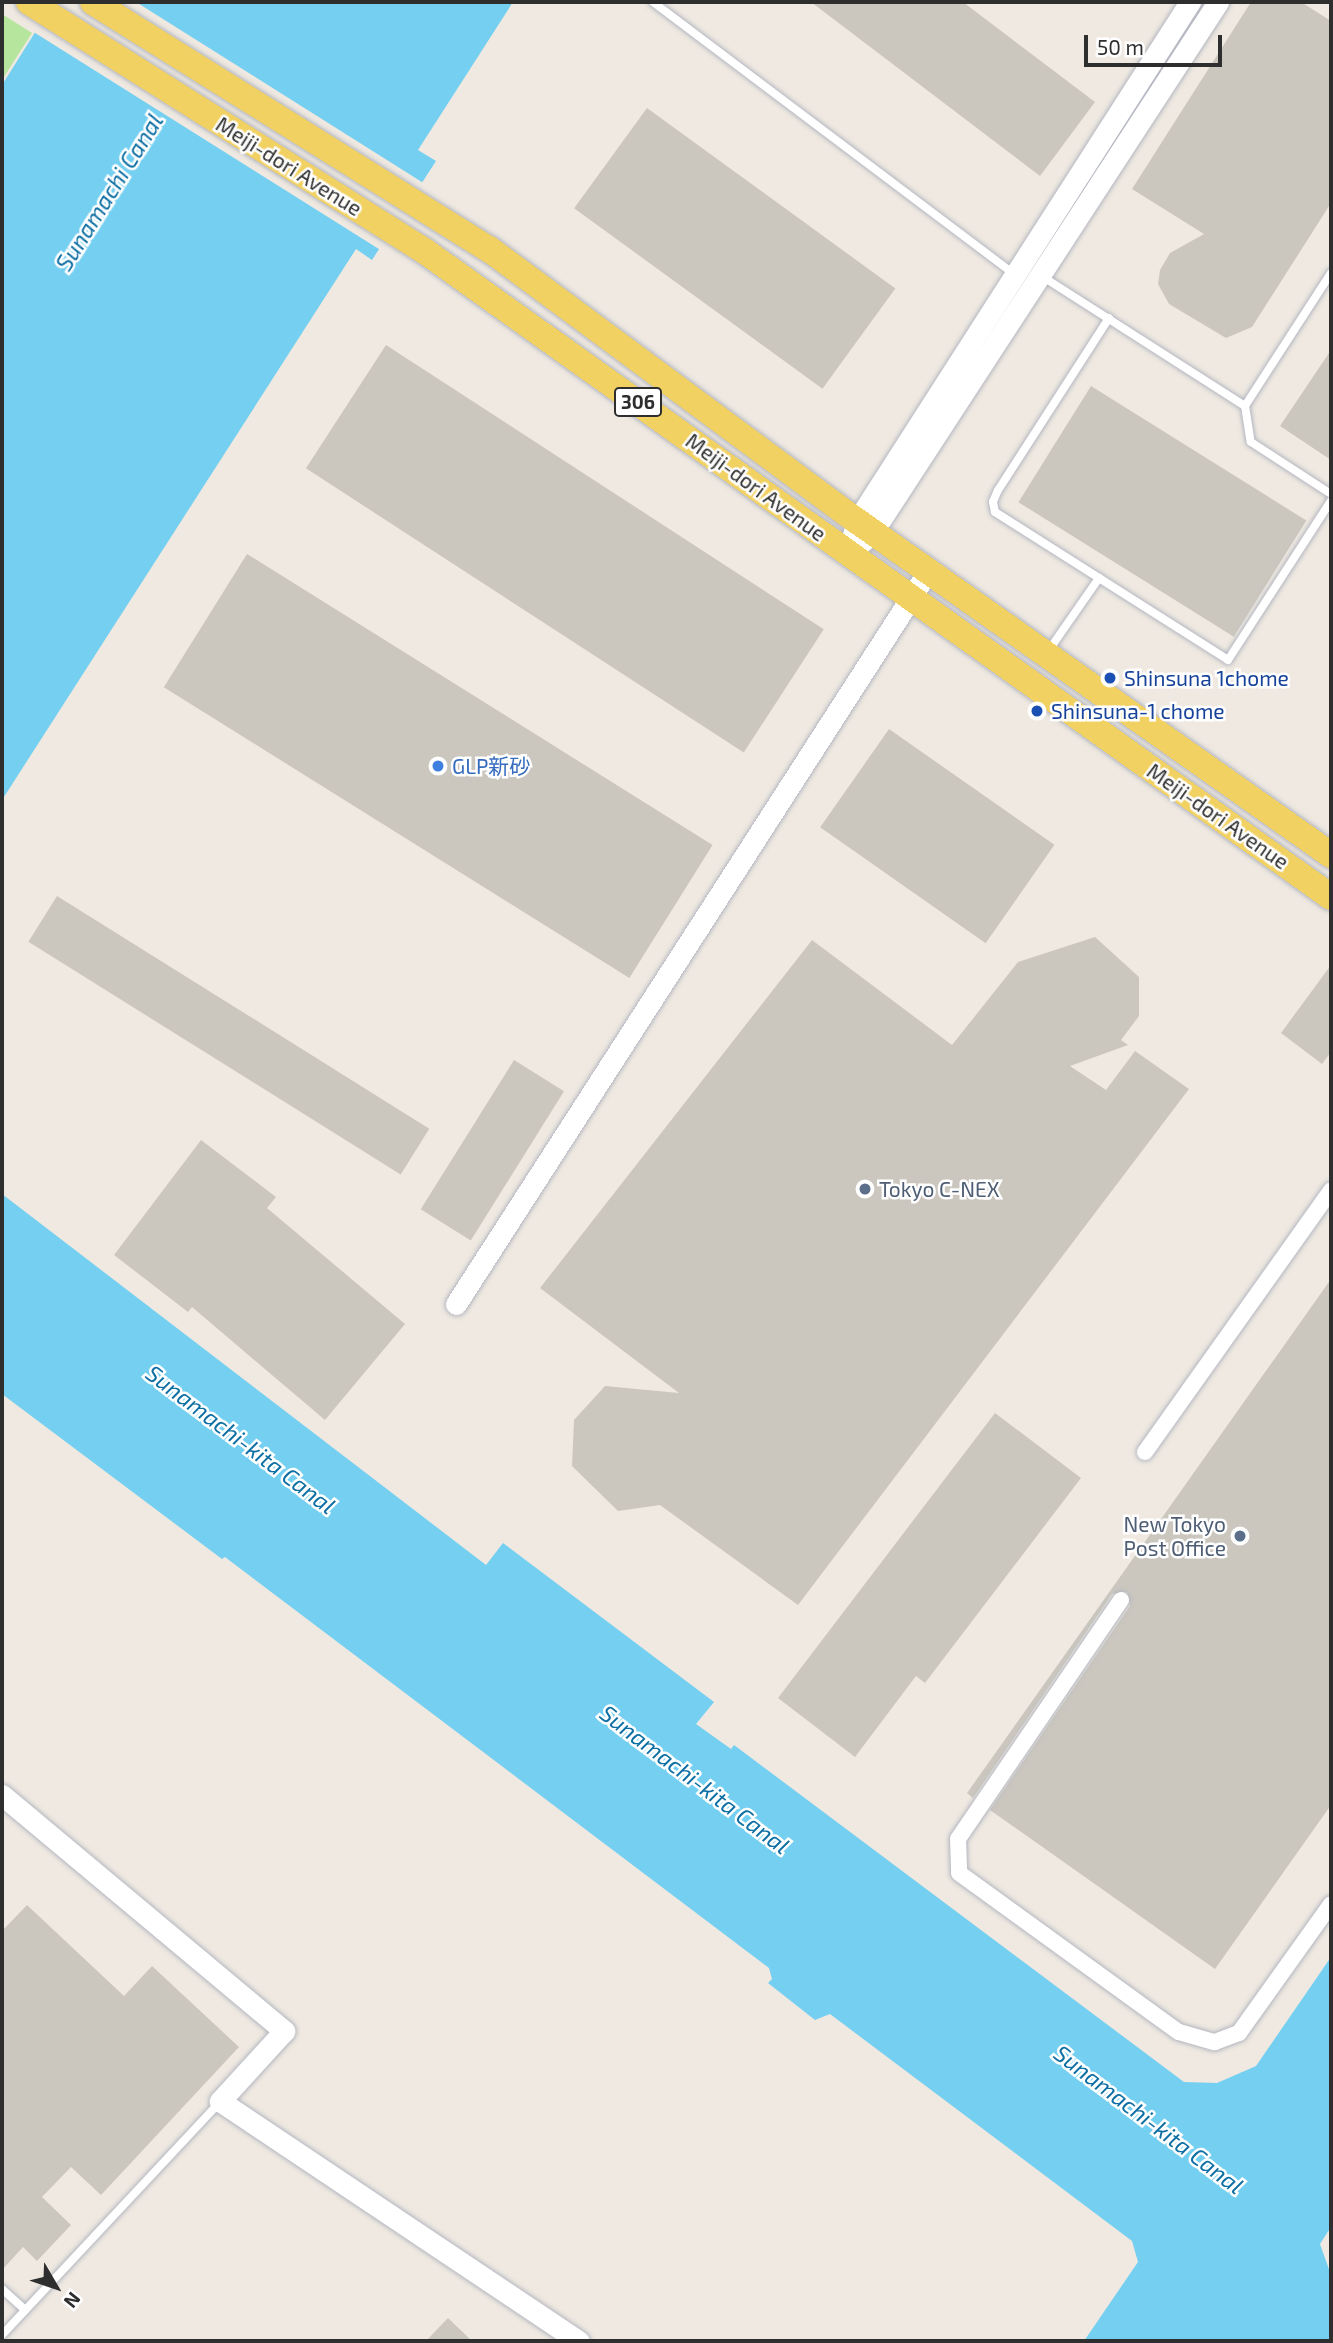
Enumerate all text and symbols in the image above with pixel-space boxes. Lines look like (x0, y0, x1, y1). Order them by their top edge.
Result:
scale bar (1088, 21, 1226, 65)
text: 50 m (1097, 34, 1144, 59)
water label: Sunamachi Canal (50, 108, 168, 276)
street label: Meiji-dori Avenue (211, 111, 367, 221)
road number: 306 (614, 386, 662, 418)
street label: Meiji-dori Avenue (681, 428, 831, 546)
place label: Shinsuna 1chome (1124, 665, 1289, 691)
marker: Shinsuna 1chome (1102, 670, 1118, 686)
place label: Shinsuna-1 chome (1051, 698, 1225, 724)
marker: Shinsuna-1 chome (1029, 703, 1045, 719)
place label: GLP新砂 (452, 753, 530, 779)
marker: GLP新砂 (430, 758, 446, 774)
street label: Meiji-dori Avenue (1142, 758, 1294, 874)
place label: Tokyo C-NEX (879, 1176, 1000, 1202)
marker: Tokyo C-NEX (857, 1181, 873, 1197)
water label: Sunamachi-kita Canal (141, 1359, 341, 1519)
place label: New Tokyo Post Office (1123, 1511, 1226, 1561)
marker: New Tokyo Post Office (1232, 1528, 1248, 1544)
water label: Sunamachi-kita Canal (595, 1699, 795, 1859)
water label: Sunamachi-kita Canal (1049, 2039, 1249, 2199)
north arrow (21, 2252, 91, 2322)
text: N (59, 2288, 86, 2313)

